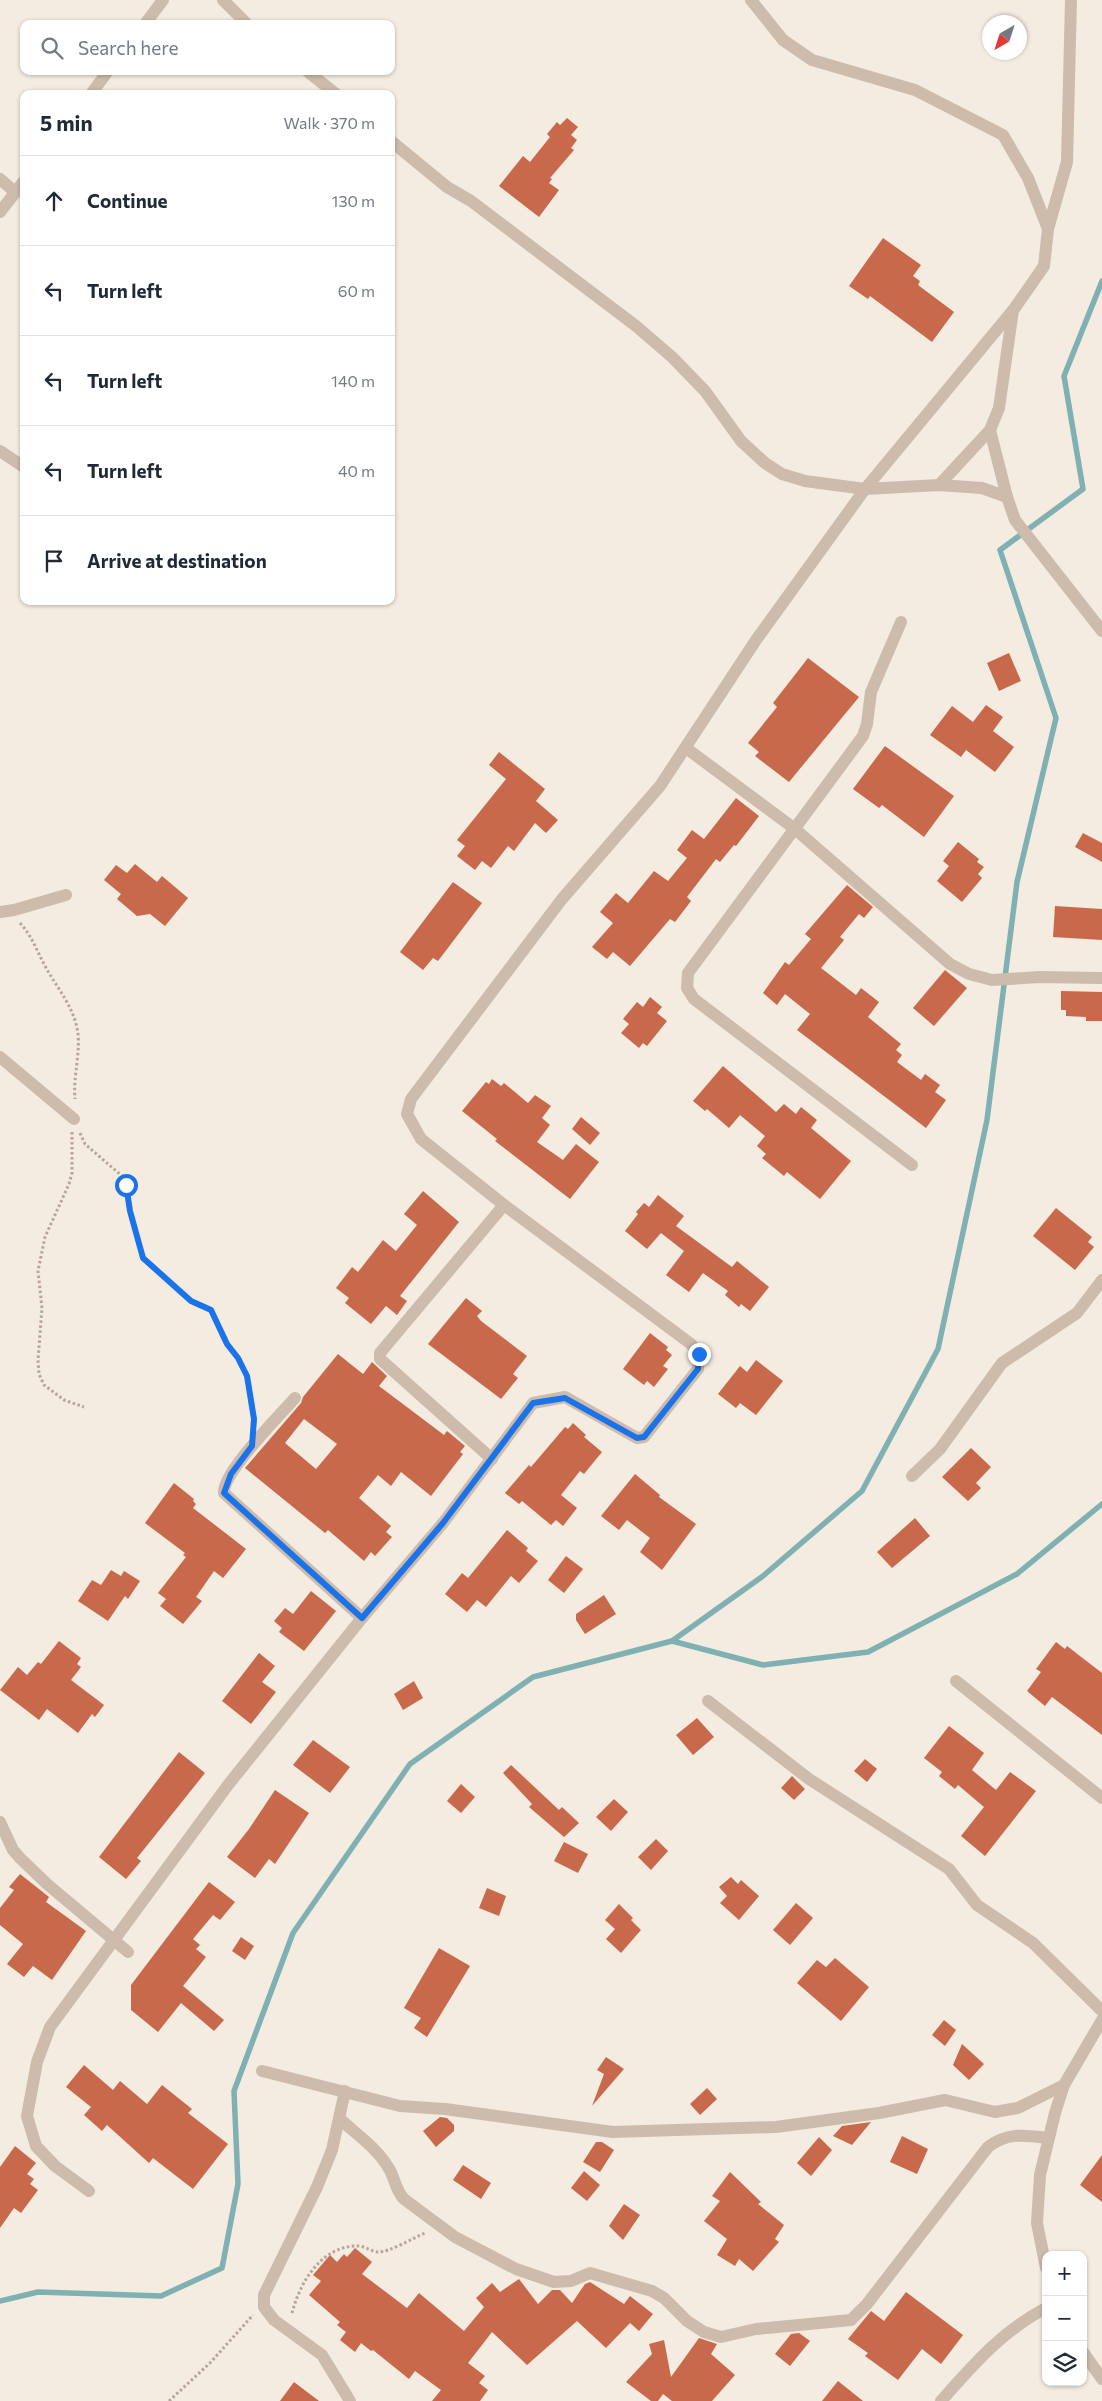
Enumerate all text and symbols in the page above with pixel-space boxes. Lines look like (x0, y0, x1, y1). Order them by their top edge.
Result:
north arrow (982, 15, 1027, 60)
search box (20, 20, 395, 75)
icon: search (38, 34, 66, 62)
text: Search here (78, 36, 178, 59)
text: 5 min (40, 110, 93, 135)
text: Walk · 370 m (284, 113, 375, 132)
icon: ahead (40, 187, 68, 215)
text: Continue (87, 189, 167, 212)
text: 130 m (332, 191, 375, 210)
icon: left (40, 277, 68, 305)
text: Turn left (87, 279, 162, 302)
text: 60 m (338, 281, 375, 300)
icon: left (40, 367, 68, 395)
text: Turn left (87, 369, 162, 392)
text: 140 m (331, 371, 375, 390)
icon: left (40, 457, 68, 485)
text: Turn left (87, 459, 162, 482)
text: 40 m (338, 461, 375, 480)
icon: arrive (40, 547, 68, 575)
text: Arrive at destination (87, 549, 267, 572)
route start (115, 1174, 138, 1197)
route end (688, 1343, 711, 1366)
map controls (1042, 2251, 1087, 2386)
button: + (1042, 2251, 1087, 2296)
button: − (1042, 2296, 1087, 2341)
button: layers (1042, 2341, 1087, 2386)

